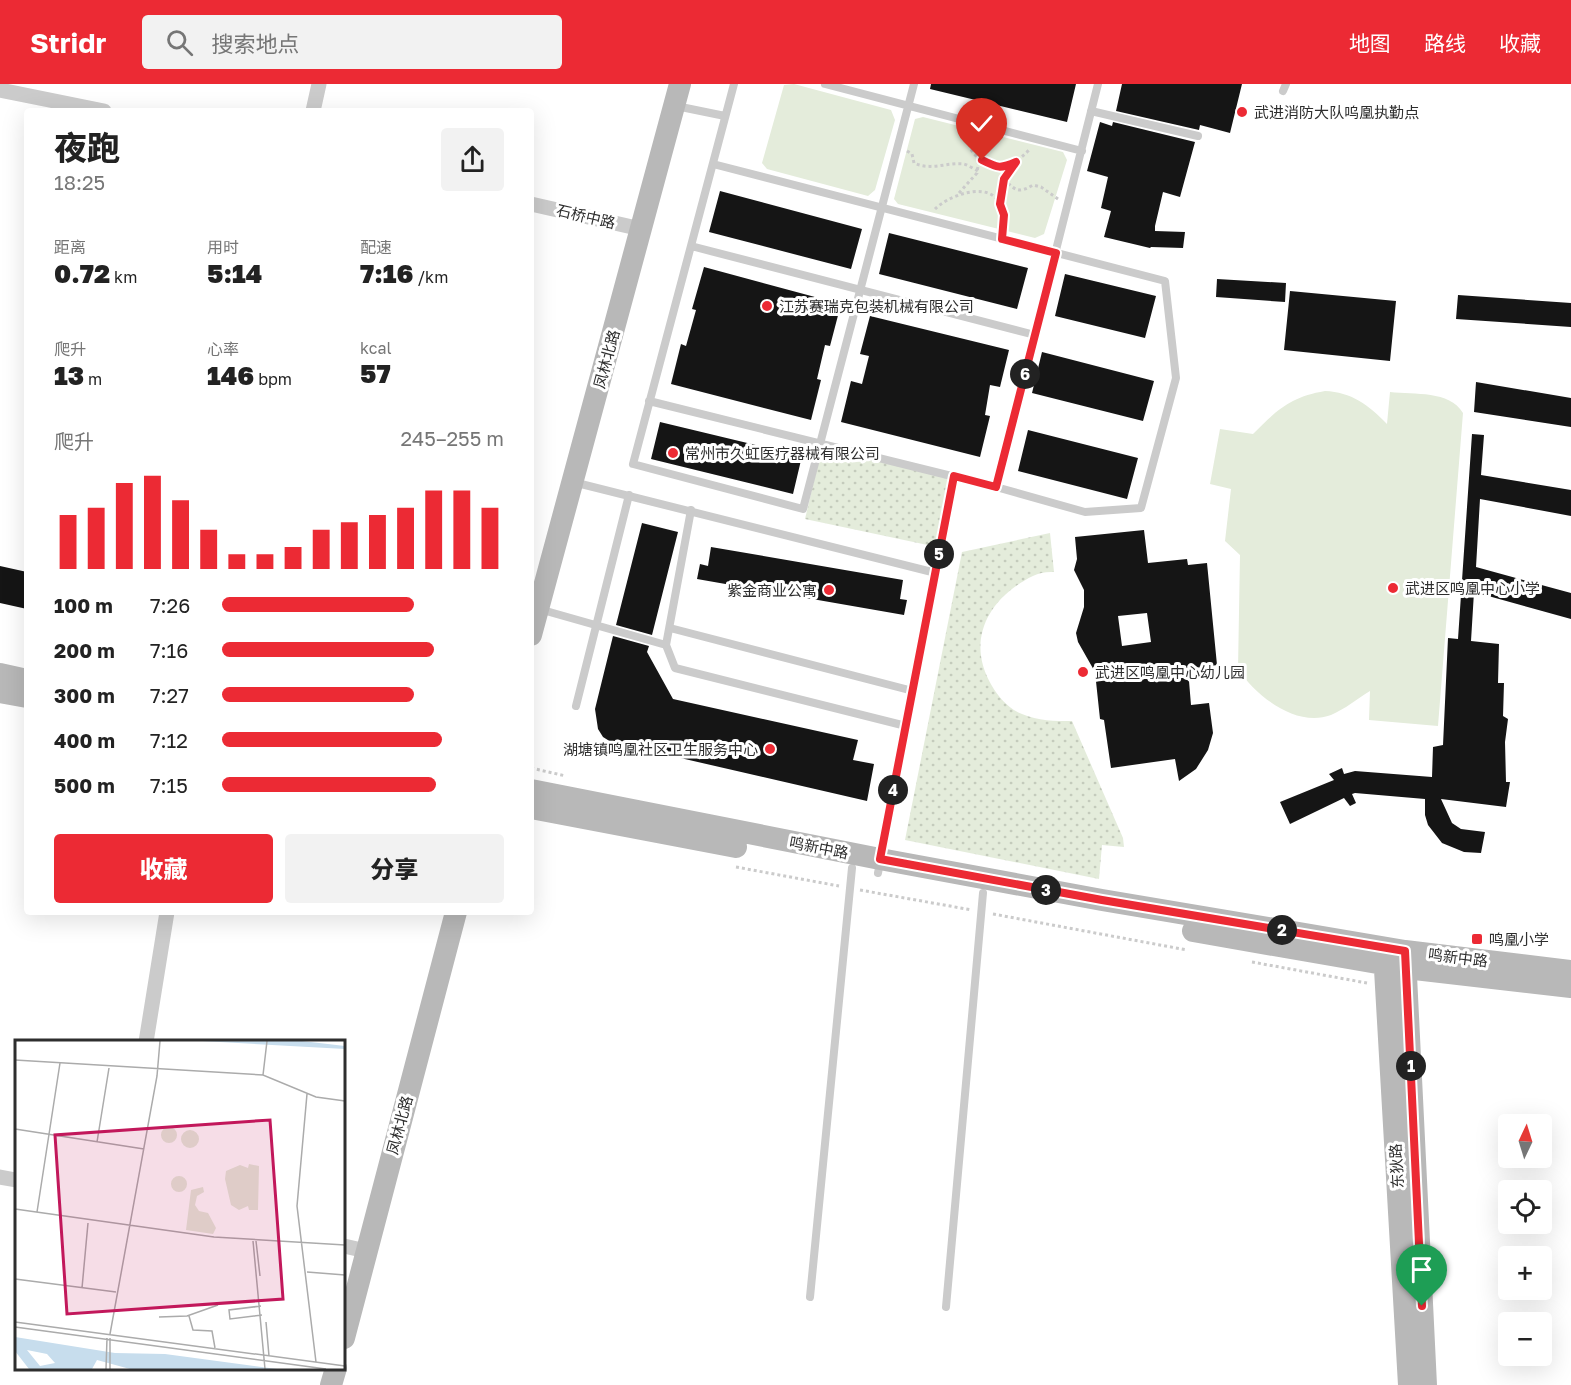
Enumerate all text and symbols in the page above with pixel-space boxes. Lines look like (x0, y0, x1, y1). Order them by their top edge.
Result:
search box (142, 15, 562, 69)
text: Stridr (30, 26, 106, 59)
icon: search (163, 26, 196, 59)
text: 搜索地点 (211, 30, 299, 57)
text: 地图 (1349, 30, 1391, 56)
text: 路线 (1424, 30, 1466, 56)
text: 收藏 (1499, 30, 1541, 56)
pin (956, 98, 1007, 160)
place label: 武进消防大队呜凰执勤点 (1254, 103, 1419, 121)
marker: 武进消防大队呜凰执勤点 (1235, 105, 1249, 119)
icon: check (965, 107, 998, 140)
text: 夜跑 (54, 128, 120, 167)
button: share (441, 128, 504, 191)
text: 18:25 (54, 170, 105, 194)
street label: 石桥中路 (555, 200, 617, 232)
text: 距离 (54, 237, 86, 257)
text: 用时 (207, 237, 239, 257)
text: 配速 (360, 237, 392, 257)
text: 0.72 (54, 258, 110, 289)
text: 5:14 (207, 258, 262, 289)
text: 7:16 (360, 258, 413, 289)
text: km (110, 267, 137, 287)
text: /km (413, 267, 448, 287)
place label: 江苏赛瑞克包装机械有限公司 (779, 297, 974, 315)
marker: 江苏赛瑞克包装机械有限公司 (760, 299, 774, 313)
street label: 凤林北路 (590, 328, 622, 390)
text: kcal (360, 338, 392, 358)
text: 爬升 (54, 339, 86, 359)
text: 心率 (207, 339, 239, 359)
text: 57 (360, 358, 391, 389)
pin: 6 (1010, 359, 1040, 389)
text: 13 (54, 360, 84, 391)
text: 146 (207, 360, 254, 391)
text: 6 (1020, 364, 1030, 384)
text: m (84, 369, 102, 389)
text: bpm (254, 369, 292, 389)
text: 245–255 m (401, 426, 504, 450)
text: 爬升 (54, 429, 94, 453)
place label: 常州市久虹医疗器械有限公司 (685, 444, 880, 462)
marker: 常州市久虹医疗器械有限公司 (666, 446, 680, 460)
pin: 5 (924, 539, 954, 569)
text: 5 (934, 544, 944, 564)
place label: 武进区鸣凰中心小学 (1405, 579, 1540, 597)
place label: 紫金商业公寓 (727, 581, 817, 599)
marker: 武进区鸣凰中心小学 (1386, 581, 1400, 595)
marker: 紫金商业公寓 (822, 583, 836, 597)
text: 100 m (54, 593, 113, 617)
text: 7:26 (150, 593, 190, 617)
text: 200 m (54, 638, 115, 662)
text: 7:16 (150, 638, 188, 662)
place label: 武进区鸣凰中心幼儿园 (1095, 663, 1245, 681)
marker: 武进区鸣凰中心幼儿园 (1076, 665, 1090, 679)
text: 300 m (54, 683, 115, 707)
text: 7:27 (150, 683, 189, 707)
text: 400 m (54, 728, 115, 752)
text: 7:12 (150, 728, 188, 752)
place label: 湖塘镇鸣凰社区卫生服务中心 (563, 740, 758, 758)
marker: 湖塘镇鸣凰社区卫生服务中心 (763, 742, 777, 756)
text: 500 m (54, 773, 115, 797)
text: 7:15 (150, 773, 188, 797)
pin: 4 (878, 775, 908, 805)
text: 4 (888, 780, 898, 800)
street label: 鸣新中路 (788, 832, 850, 862)
button: 收藏 (54, 834, 273, 903)
button: 分享 (285, 834, 504, 903)
pin: 3 (1031, 875, 1061, 905)
text: 3 (1041, 880, 1051, 900)
pin: 2 (1267, 915, 1297, 945)
text: 2 (1277, 920, 1287, 940)
place label: 鸣凰小学 (1489, 930, 1549, 948)
marker: 鸣凰小学 (1470, 932, 1484, 946)
street label: 鸣新中路 (1427, 944, 1489, 970)
inset map (15, 1040, 345, 1370)
pin: 1 (1396, 1051, 1426, 1081)
text: 1 (1407, 1056, 1415, 1076)
street label: 凤林北路 (383, 1094, 415, 1156)
north arrow (1498, 1114, 1552, 1168)
map controls (1498, 1114, 1552, 1366)
street label: 东狄路 (1386, 1143, 1406, 1189)
button: locate (1498, 1180, 1552, 1234)
pin (1396, 1244, 1447, 1306)
button: + (1498, 1246, 1552, 1300)
icon: arrive (1405, 1253, 1438, 1286)
button: − (1498, 1312, 1552, 1366)

